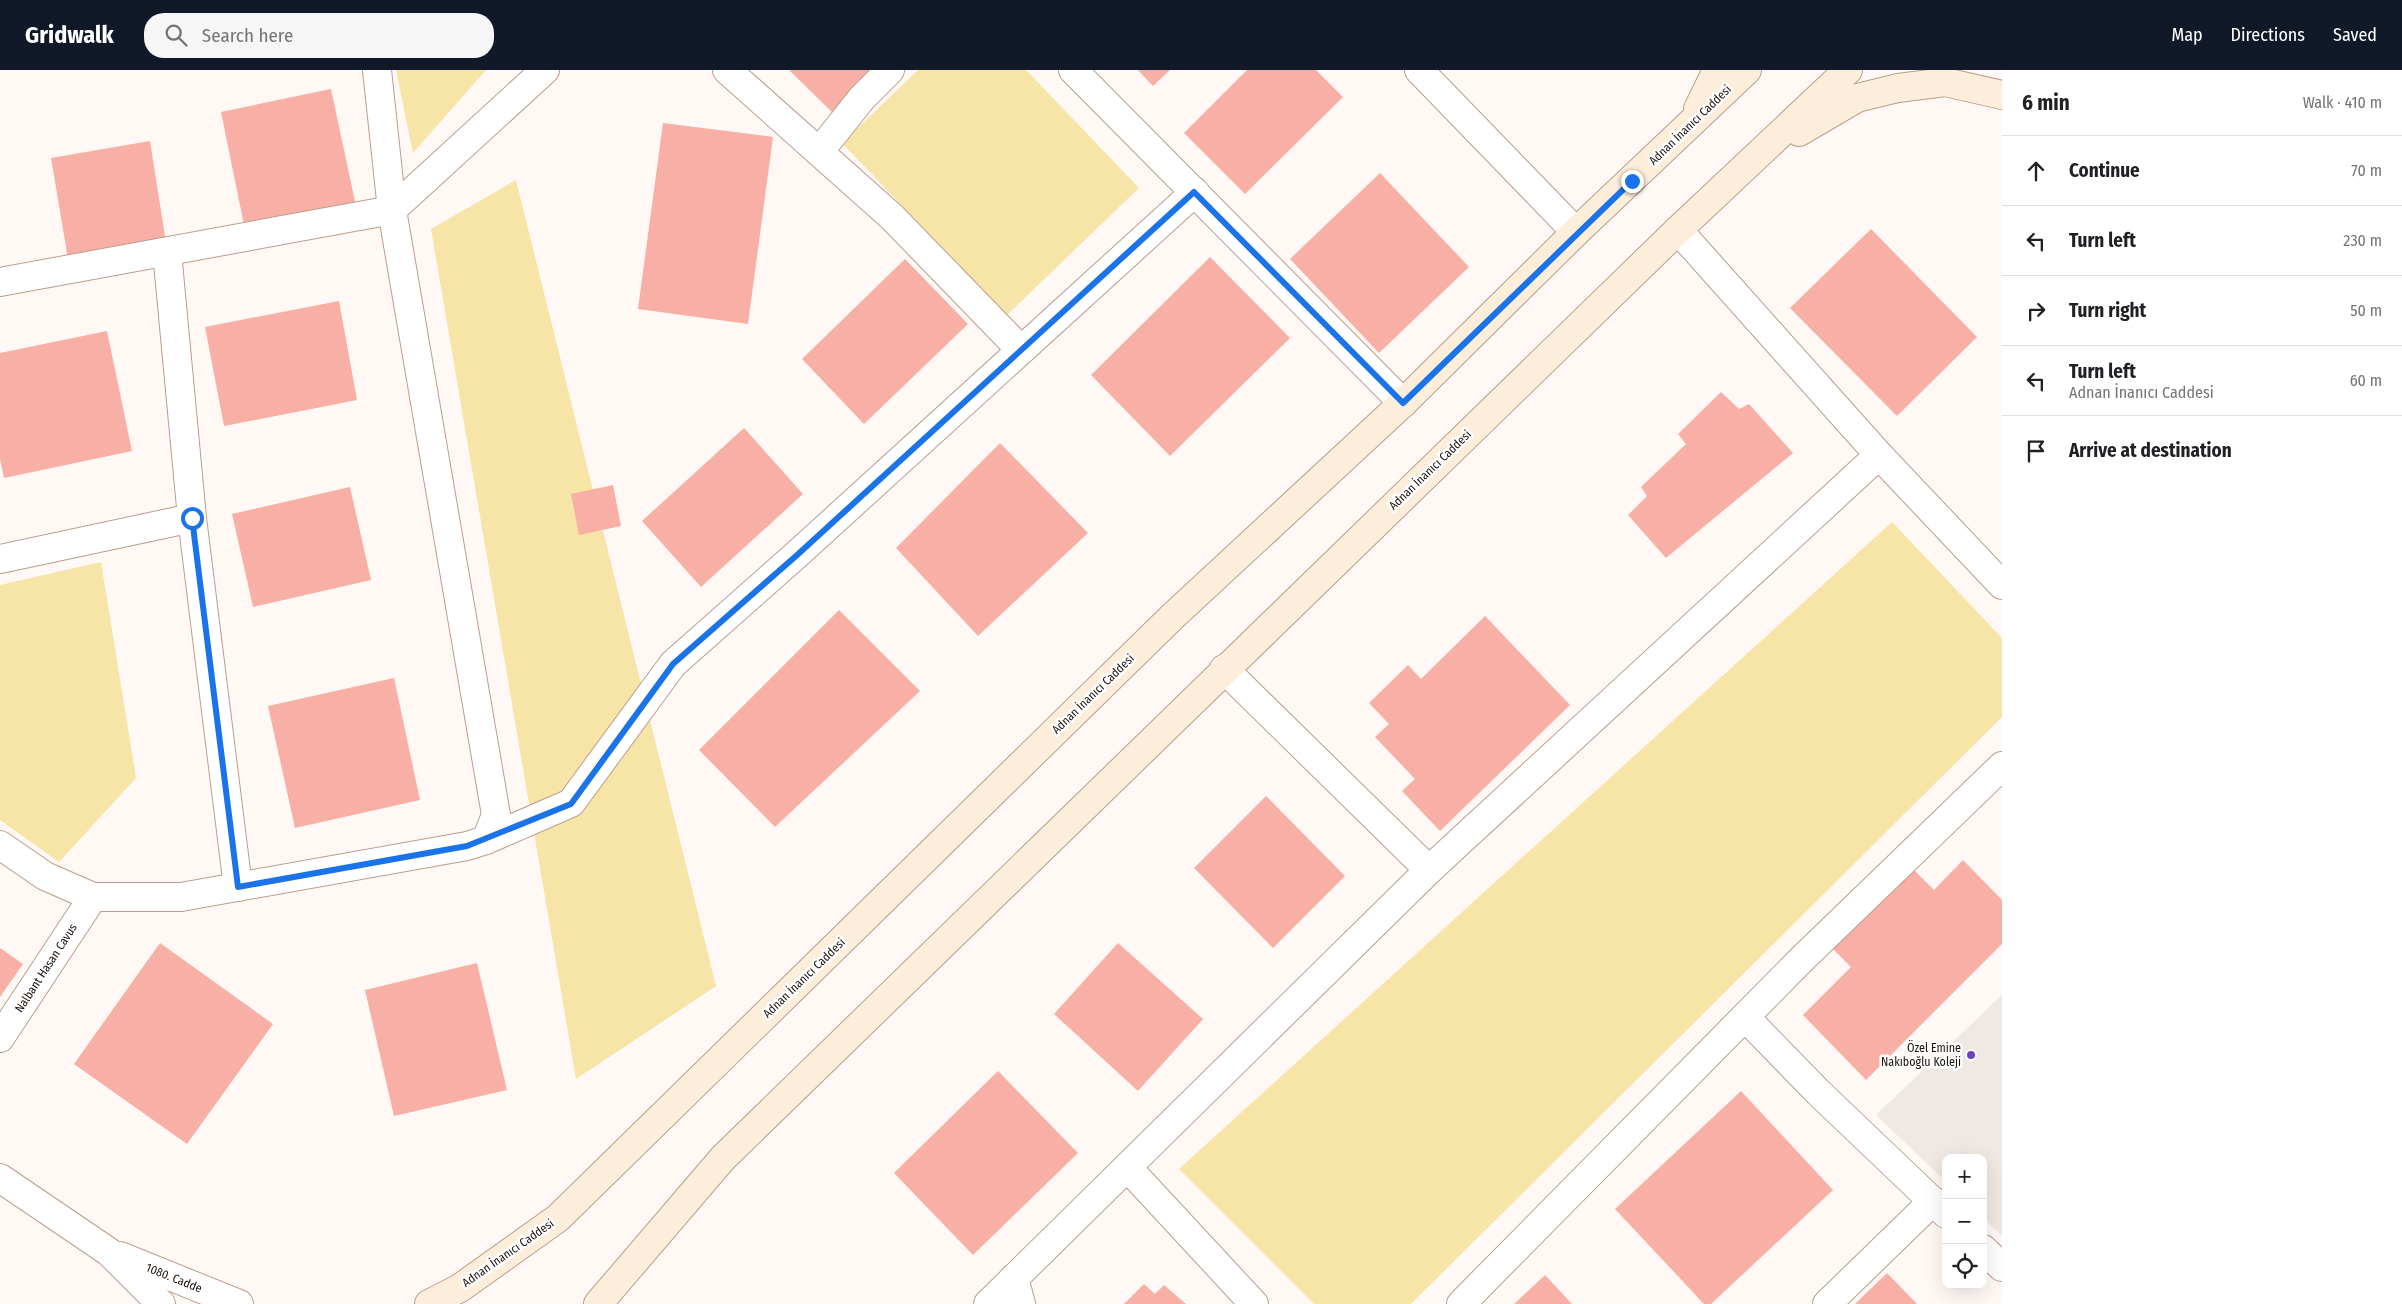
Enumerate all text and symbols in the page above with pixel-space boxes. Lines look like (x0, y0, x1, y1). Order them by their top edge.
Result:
search box (144, 13, 494, 58)
text: Gridwalk (25, 21, 114, 49)
icon: search (162, 21, 190, 49)
text: Search here (202, 24, 293, 47)
text: Map (2171, 24, 2203, 46)
text: Directions (2231, 24, 2305, 46)
text: Saved (2333, 24, 2377, 46)
street label: Adnan İnanıcı Caddesi (1645, 82, 1734, 168)
text: 6 min (2022, 90, 2070, 116)
text: Walk · 410 m (2303, 93, 2382, 112)
icon: ahead (2022, 157, 2050, 185)
text: Continue (2069, 159, 2140, 182)
text: 70 m (2351, 161, 2382, 180)
route end (1621, 170, 1644, 193)
icon: left (2022, 227, 2050, 255)
text: Turn left (2069, 229, 2136, 252)
text: 230 m (2343, 231, 2382, 250)
icon: right (2022, 297, 2050, 325)
text: Turn right (2069, 299, 2146, 322)
text: 50 m (2350, 301, 2382, 320)
text: Turn left (2069, 360, 2136, 383)
icon: left (2022, 367, 2050, 395)
text: 60 m (2350, 371, 2382, 390)
text: Adnan İnanıcı Caddesi (2069, 383, 2214, 402)
street label: Adnan İnanıcı Caddesi (1385, 427, 1474, 513)
icon: arrive (2022, 437, 2050, 465)
text: Arrive at destination (2069, 439, 2232, 462)
route start (181, 507, 204, 530)
street label: Adnan İnanıcı Caddesi (1048, 651, 1137, 737)
street label: Nalbant Hasan Cavus (12, 921, 80, 1015)
street label: Adnan İnanıcı Caddesi (759, 935, 848, 1021)
place label: Özel Emine Nakıboğlu Koleji (1881, 1039, 1961, 1069)
marker: Özel Emine Nakıboğlu Koleji (1965, 1049, 1977, 1061)
map controls (1942, 1154, 1987, 1289)
button: + (1942, 1154, 1987, 1199)
button: − (1942, 1199, 1987, 1244)
street label: Adnan İnanıcı Caddesi (459, 1215, 556, 1290)
button: locate (1942, 1244, 1987, 1289)
street label: 1080. Cadde (144, 1260, 204, 1296)

